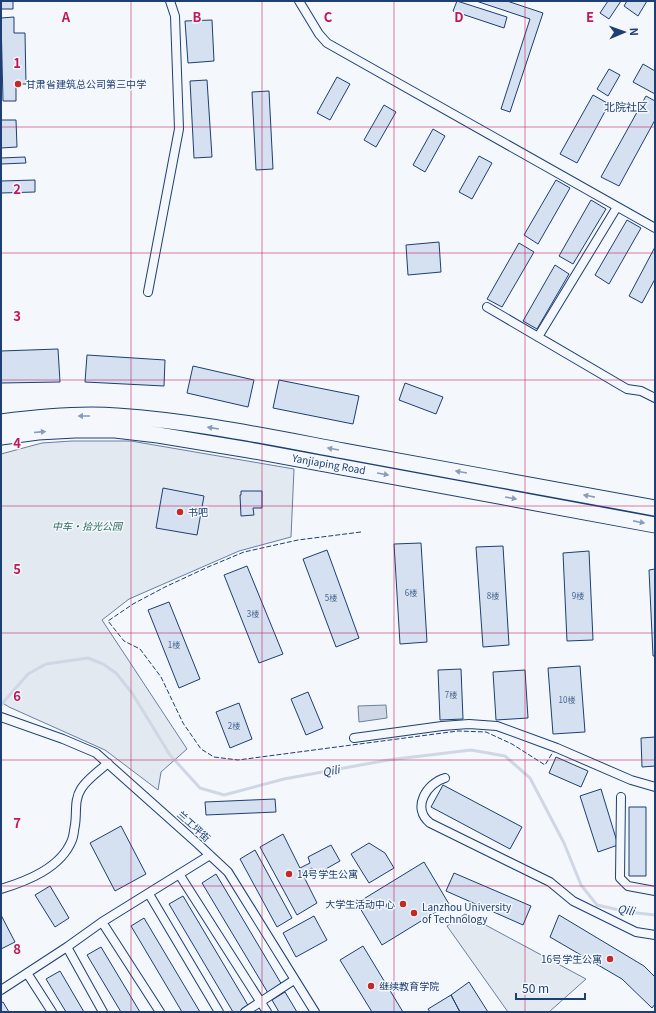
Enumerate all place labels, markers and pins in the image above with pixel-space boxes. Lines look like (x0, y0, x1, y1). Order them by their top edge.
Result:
place label: 甘肃省建筑总公司第三中学 (26, 76, 146, 91)
marker: 甘肃省建筑总公司第三中学 (13, 79, 23, 89)
place label: 书吧 (188, 504, 208, 519)
marker: 书吧 (175, 507, 185, 517)
place label: 14号学生公寓 (297, 866, 358, 881)
marker: 14号学生公寓 (284, 869, 294, 879)
place label: 大学生活动中心 (325, 896, 395, 911)
marker: 大学生活动中心 (398, 899, 408, 909)
place label: Lanzhou University of Technology (422, 899, 512, 926)
marker: Lanzhou University of Technology (409, 908, 419, 918)
place label: 16号学生公寓 (541, 951, 602, 966)
marker: 16号学生公寓 (605, 954, 615, 964)
place label: 继续教育学院 (379, 978, 439, 993)
marker: 继续教育学院 (366, 981, 376, 991)

